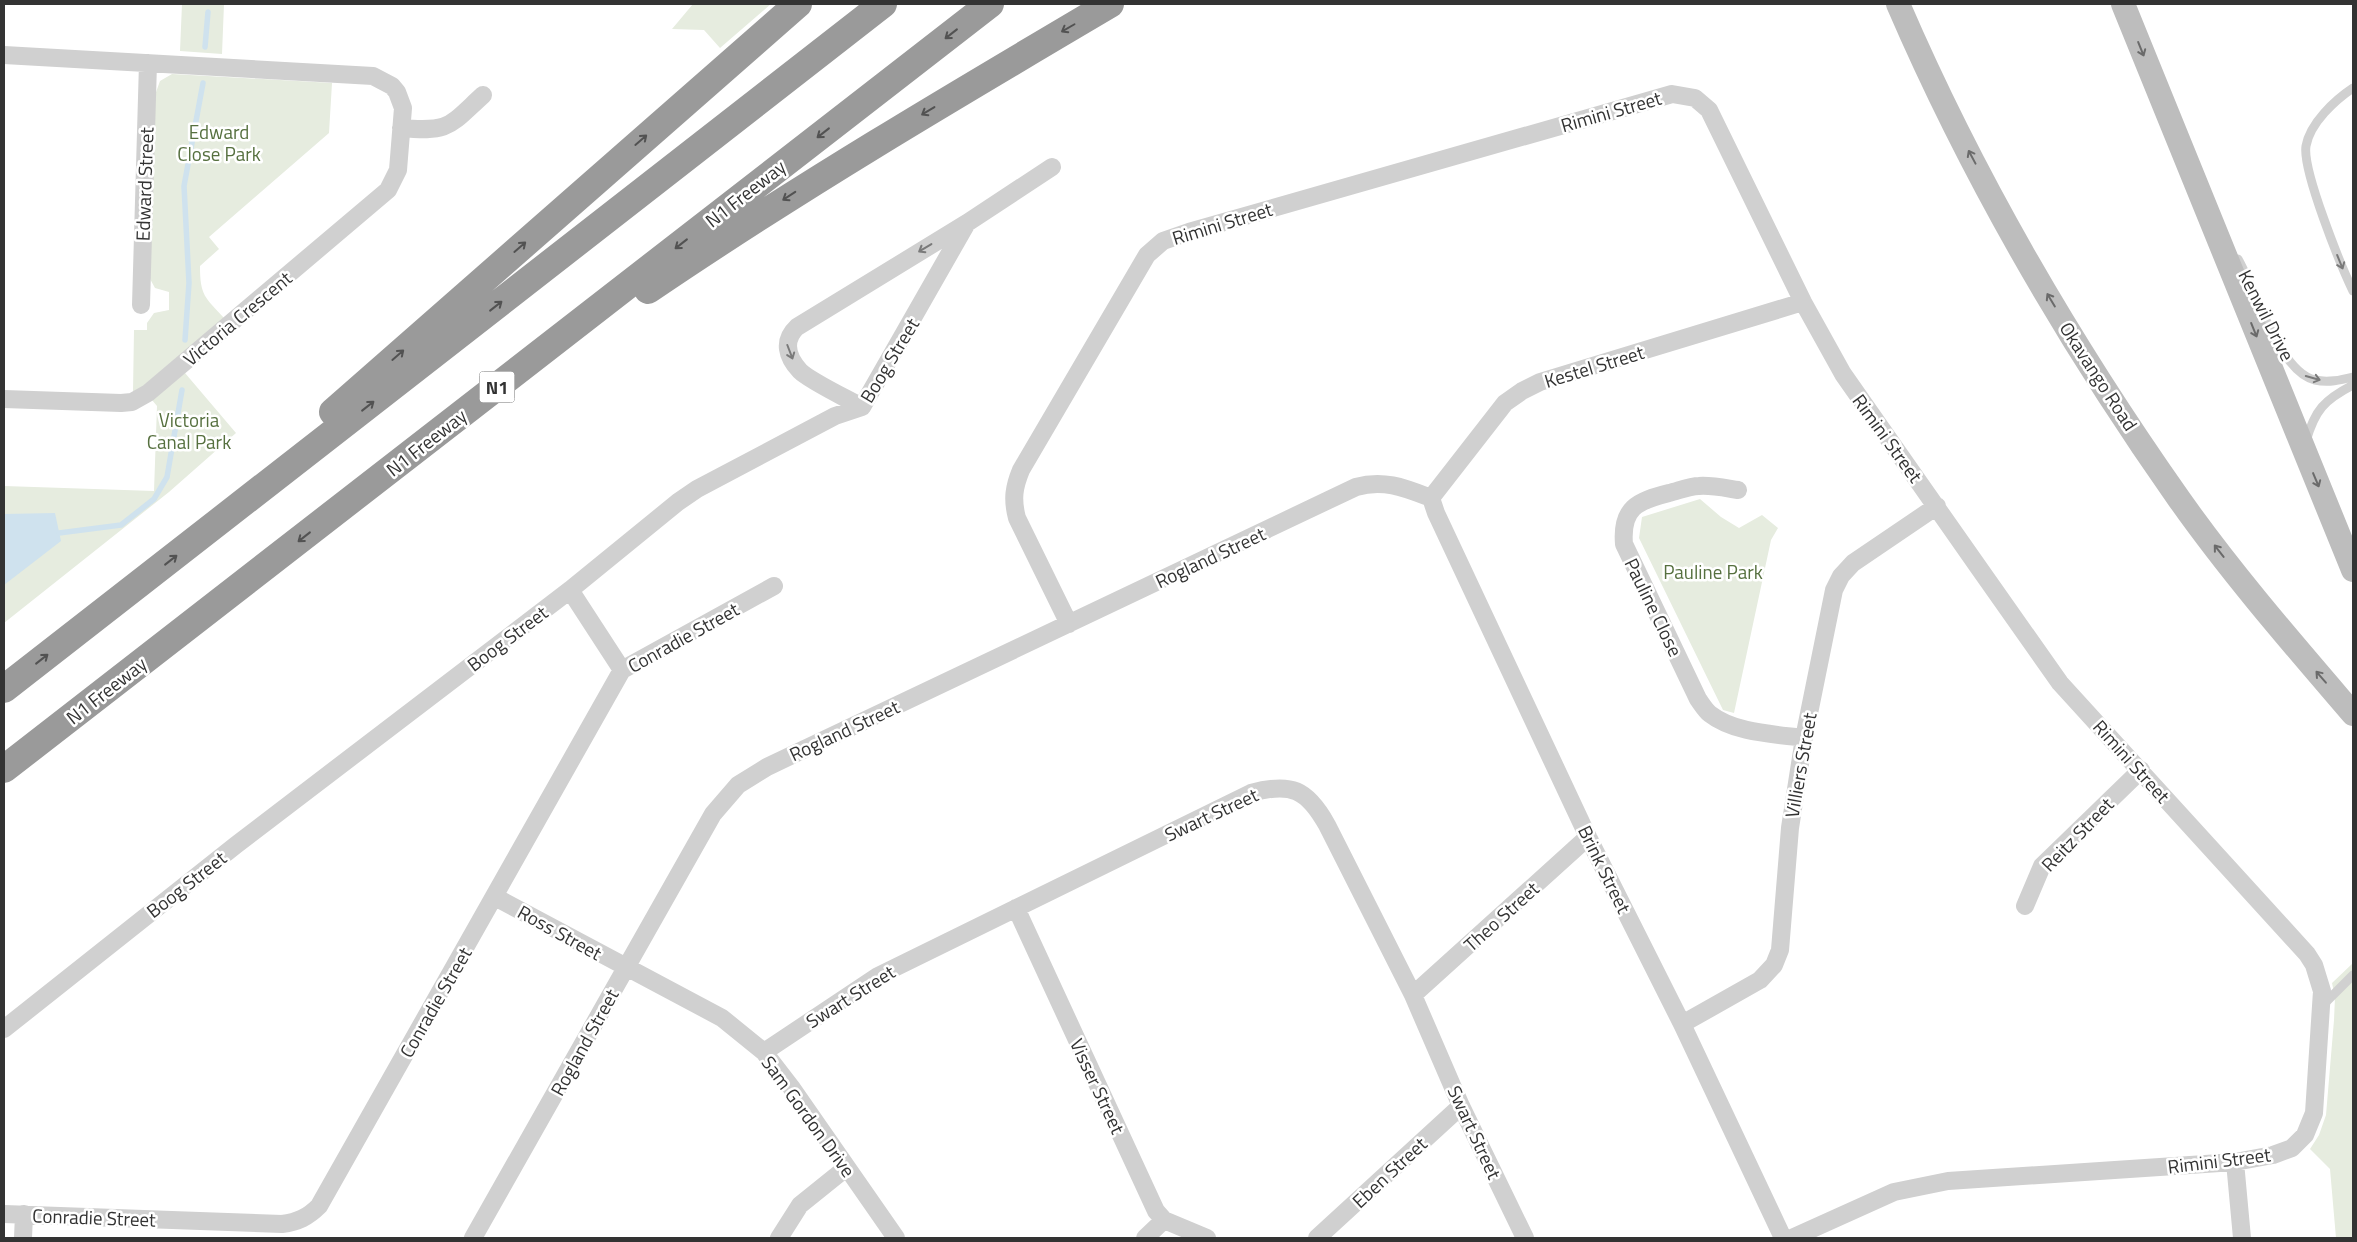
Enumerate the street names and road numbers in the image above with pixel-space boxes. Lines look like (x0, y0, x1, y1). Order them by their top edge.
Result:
street label: Rimini Street (1557, 83, 1665, 139)
street label: Edward Street (128, 126, 160, 241)
street label: N1 Freeway (698, 152, 792, 234)
street label: Rimini Street (1168, 194, 1276, 252)
street label: Victoria Crescent (176, 264, 298, 372)
street label: Kenwil Drive (2232, 264, 2302, 366)
street label: Boog Street (852, 312, 926, 408)
street label: Okavango Road (2053, 316, 2145, 436)
street label: Kestel Street (1541, 337, 1648, 395)
road number: N1 (480, 372, 514, 402)
street label: Rimini Street (1846, 388, 1930, 489)
street label: N1 Freeway (379, 401, 473, 483)
street label: Rogland Street (1150, 519, 1270, 595)
street label: Pauline Close (1618, 553, 1690, 661)
street label: Conradie Street (622, 594, 744, 680)
street label: Boog Street (460, 598, 554, 678)
street label: N1 Freeway (59, 649, 153, 731)
street label: Rogland Street (784, 692, 904, 768)
street label: Villiers Street (1776, 710, 1824, 820)
street label: Rimini Street (2087, 713, 2178, 809)
street label: Swart Street (1159, 779, 1263, 848)
street label: Reitz Street (2034, 790, 2120, 878)
street label: Brink Street (1571, 820, 1639, 918)
street label: Boog Street (140, 843, 232, 925)
street label: Theo Street (1457, 874, 1545, 958)
street label: Ross Street (513, 897, 608, 967)
street label: Conradie Street (392, 941, 479, 1063)
street label: Swart Street (800, 957, 901, 1035)
street label: Rogland Street (543, 983, 626, 1101)
street label: Visser Street (1063, 1034, 1133, 1139)
street label: Sam Gordon Drive (755, 1049, 863, 1183)
street label: Swart Street (1441, 1080, 1510, 1184)
street label: Eben Street (1345, 1129, 1433, 1214)
street label: Rimini Street (2166, 1139, 2272, 1181)
street label: Conradie Street (32, 1200, 157, 1234)

